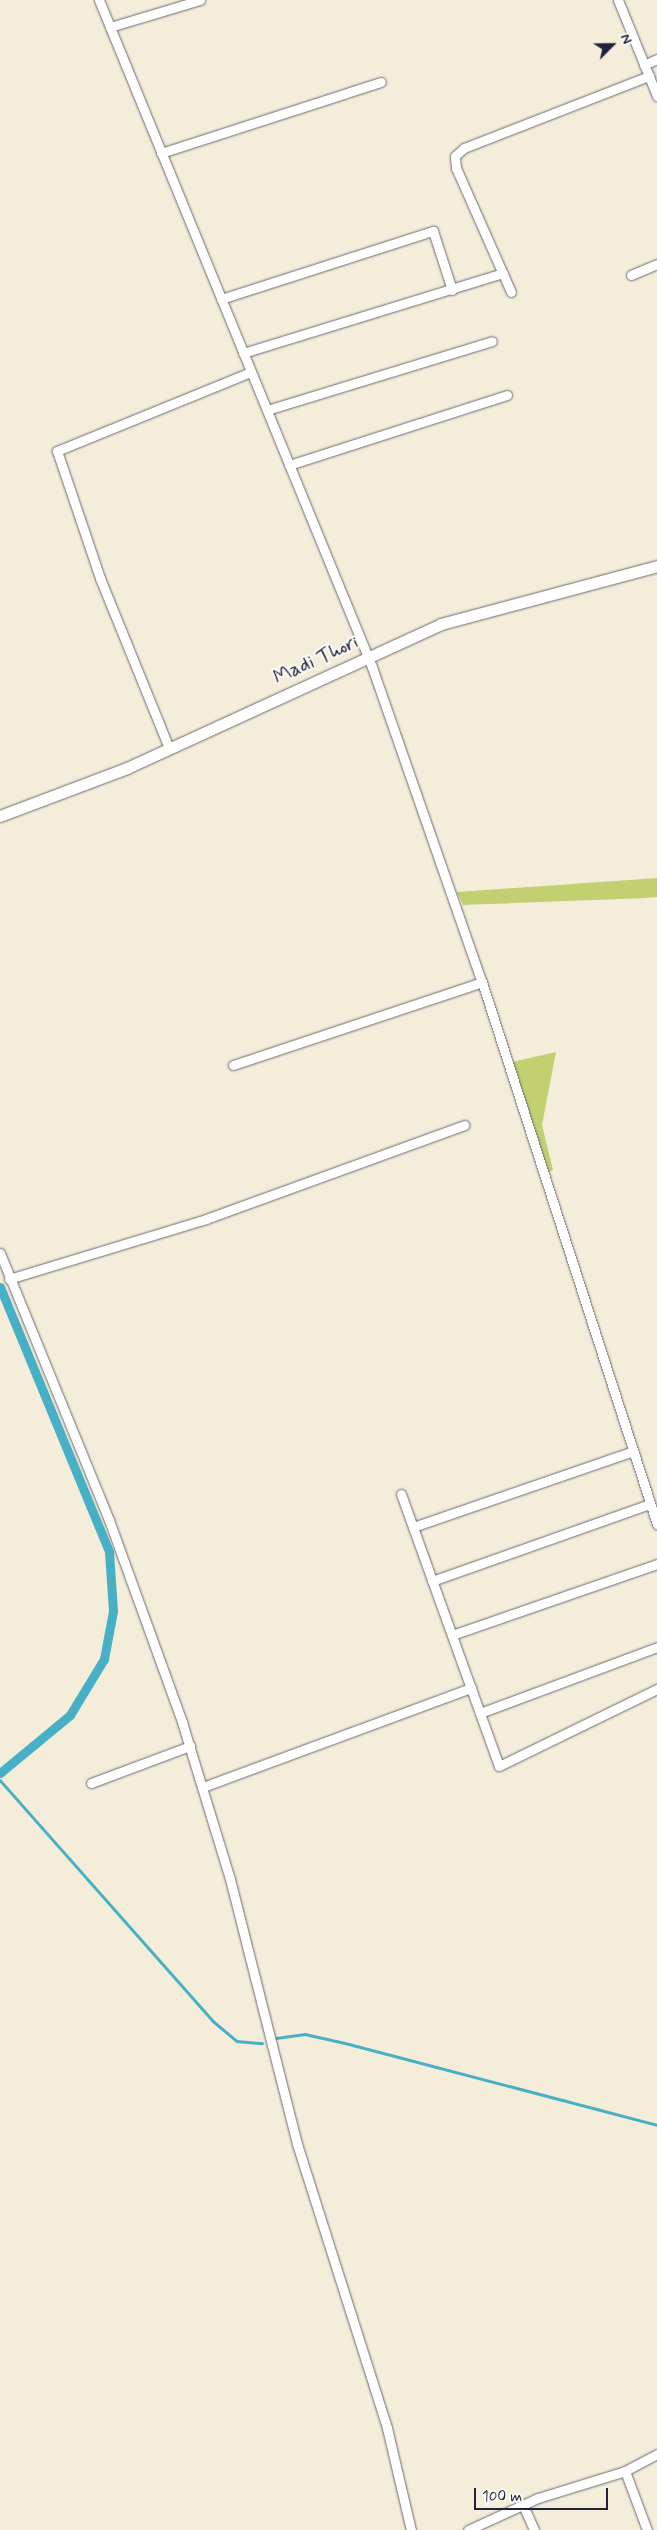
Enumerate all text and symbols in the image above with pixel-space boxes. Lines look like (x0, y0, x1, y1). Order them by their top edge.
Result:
north arrow (587, 20, 637, 70)
text: N (616, 31, 636, 47)
street label: Madi Thori (270, 630, 362, 690)
scale bar (477, 2478, 611, 2510)
text: 100 m (482, 2487, 522, 2507)

